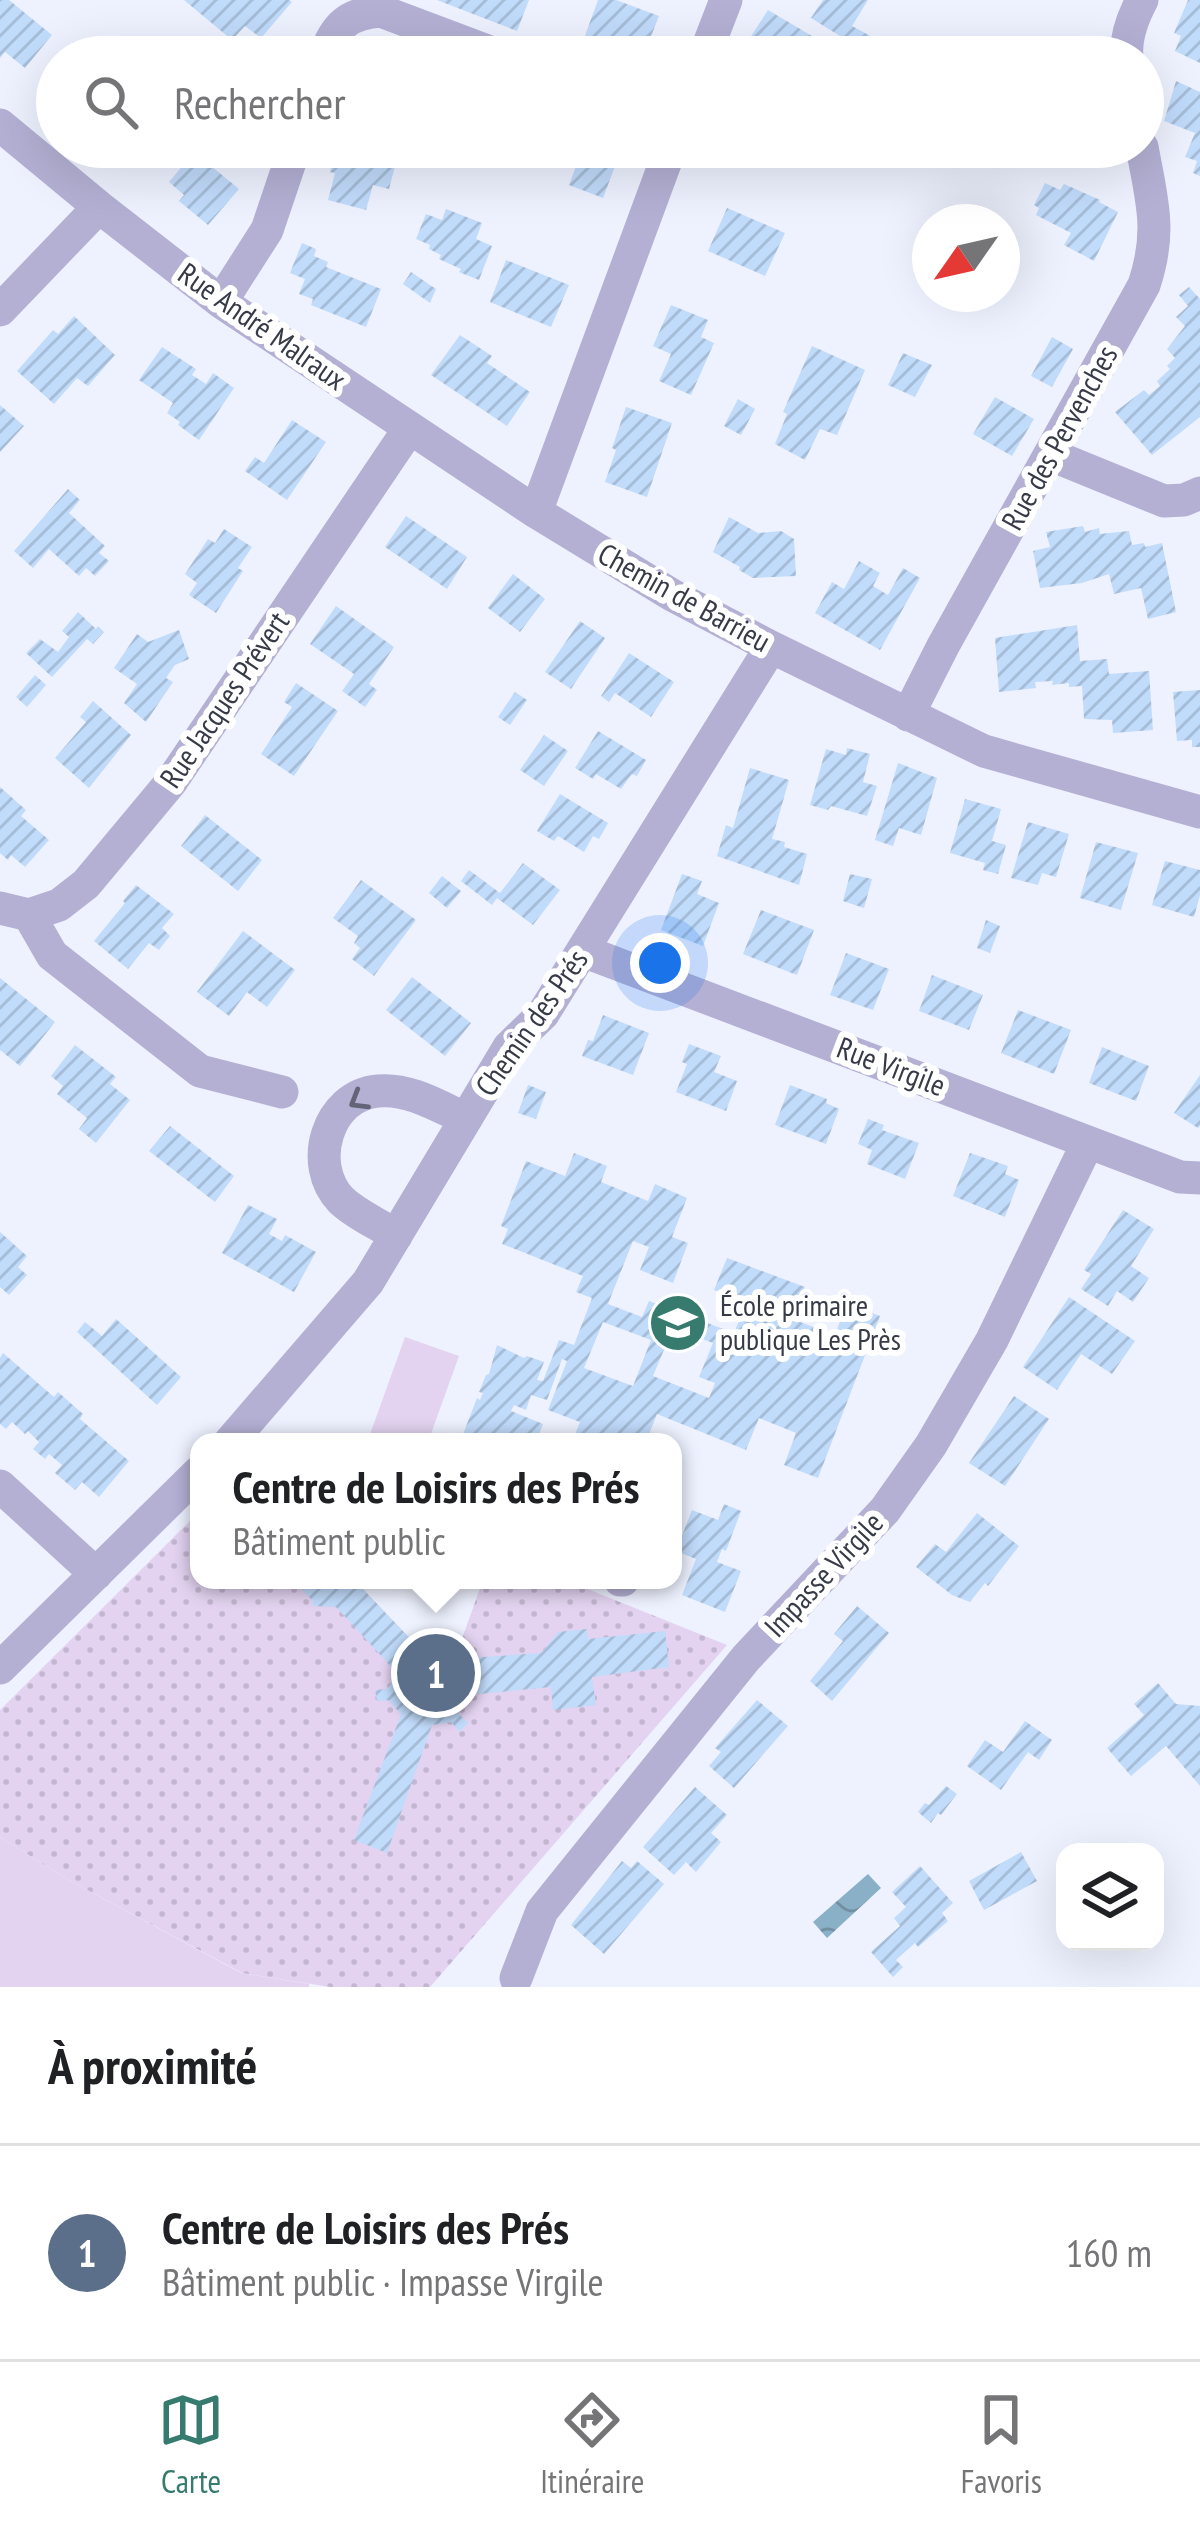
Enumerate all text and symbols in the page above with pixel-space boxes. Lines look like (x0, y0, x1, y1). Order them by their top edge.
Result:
search box (36, 36, 1164, 168)
icon: search (78, 69, 144, 135)
text: Rechercher (174, 73, 346, 131)
north arrow (912, 204, 1020, 312)
street label: Rue André Malraux (171, 253, 354, 398)
street label: Rue des Pervenches (992, 338, 1125, 536)
street label: Chemin de Barrieu (592, 533, 778, 660)
street label: Rue Jacques Prévert (150, 603, 298, 795)
your location (630, 933, 690, 993)
street label: Chemin des Prés (466, 941, 596, 1103)
street label: Rue Virgile (832, 1027, 951, 1104)
one-way arrow (350, 1087, 371, 1110)
place label: École primaire publique Les Près (720, 1285, 901, 1358)
school or university icon: École primaire publique Les Près (647, 1292, 709, 1354)
popup (190, 1433, 682, 1589)
text: Centre de Loisirs des Prés (233, 1457, 639, 1515)
street label: Impasse Virgile (755, 1503, 891, 1645)
text: Bâtiment public (233, 1515, 446, 1566)
pin: 1 (397, 1628, 475, 1718)
map controls (1056, 1843, 1164, 1951)
button: layers (1056, 1843, 1164, 1951)
text: À proximité (48, 2032, 257, 2098)
text: Centre de Loisirs des Prés (162, 2198, 569, 2256)
text: 1 (78, 2227, 96, 2278)
text: 160 m (1066, 2227, 1152, 2278)
text: Bâtiment public · Impasse Virgile (162, 2256, 604, 2307)
tab: Carte (158, 2387, 224, 2502)
tab: Itinéraire (540, 2387, 644, 2502)
tab: Favoris (961, 2387, 1042, 2502)

